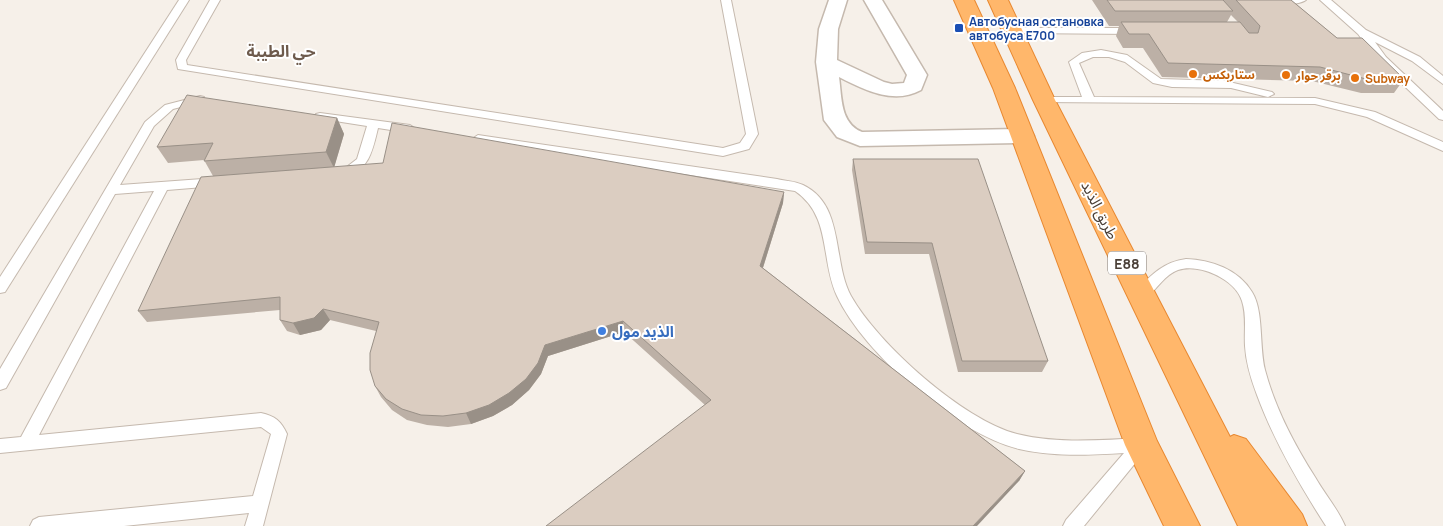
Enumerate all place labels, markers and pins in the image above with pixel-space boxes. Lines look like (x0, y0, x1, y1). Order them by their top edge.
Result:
place label: Автобусная остановка автобуса Е700 (969, 13, 1104, 44)
marker: Автобусная остановка автобуса Е700 (953, 22, 965, 34)
place label: ستاربكس (1203, 66, 1255, 83)
place label: برقر حوار (1295, 67, 1341, 84)
marker: ستاربكس (1187, 68, 1199, 80)
marker: برقر حوار (1280, 69, 1292, 81)
place label: Subway (1365, 70, 1410, 87)
marker: Subway (1349, 72, 1361, 84)
place label: الذيد مول (612, 321, 674, 342)
marker: الذيد مول (596, 325, 608, 337)

